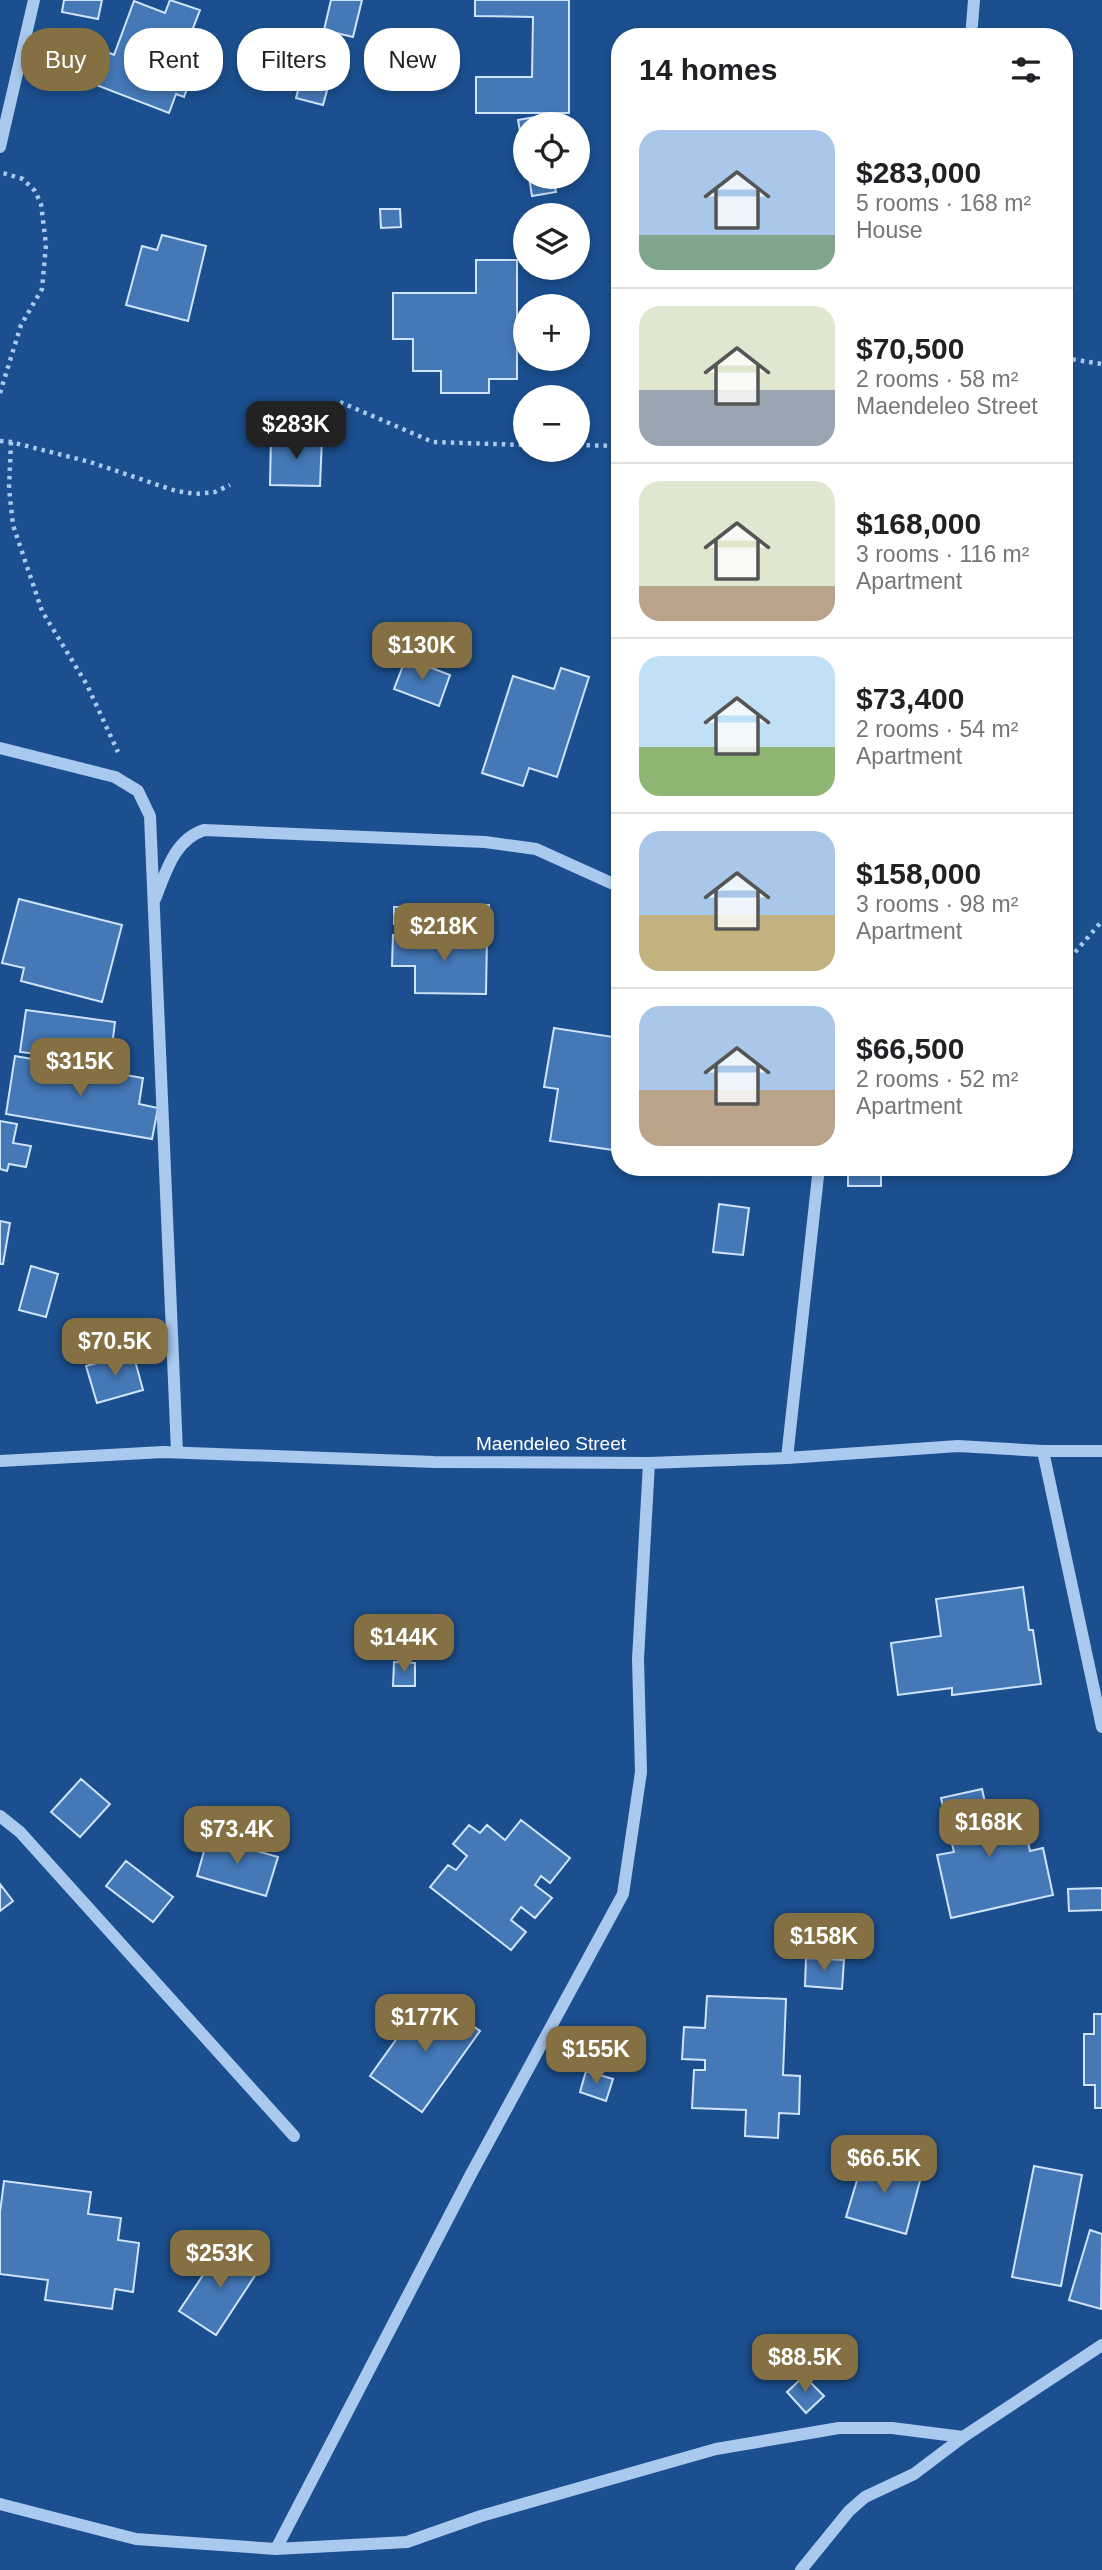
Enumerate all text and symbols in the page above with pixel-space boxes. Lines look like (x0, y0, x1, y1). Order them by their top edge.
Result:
chip: Buy (21, 28, 110, 91)
chip: Rent (124, 28, 223, 91)
chip: Filters (237, 28, 350, 91)
chip: New (364, 28, 460, 91)
icon: filters (1007, 51, 1045, 89)
text: 14 homes (639, 53, 777, 86)
map controls (513, 112, 590, 462)
button: locate (513, 112, 590, 189)
text: $283,000 (856, 156, 981, 189)
icon: home (695, 158, 779, 242)
text: 5 rooms · 168 m² (856, 190, 1031, 216)
button: layers (513, 203, 590, 280)
text: House (856, 217, 922, 243)
button: + (513, 294, 590, 371)
text: $70,500 (856, 332, 964, 365)
icon: home (695, 334, 779, 418)
text: 2 rooms · 58 m² (856, 366, 1018, 392)
button: − (513, 385, 590, 462)
text: Maendeleo Street (856, 393, 1038, 419)
pin: $283K (247, 402, 345, 461)
text: $283K (262, 411, 330, 437)
text: $168,000 (856, 507, 981, 540)
icon: home (695, 509, 779, 593)
text: 3 rooms · 116 m² (856, 541, 1029, 567)
text: Apartment (856, 568, 962, 594)
pin: $130K (373, 622, 471, 682)
text: $130K (388, 632, 456, 658)
text: $73,400 (856, 682, 964, 715)
icon: home (695, 684, 779, 768)
text: 2 rooms · 54 m² (856, 716, 1018, 742)
text: Apartment (856, 743, 962, 769)
text: $158,000 (856, 857, 981, 890)
icon: home (695, 859, 779, 943)
text: 3 rooms · 98 m² (856, 891, 1018, 917)
pin: $218K (395, 904, 493, 963)
text: $218K (410, 913, 478, 939)
text: Apartment (856, 918, 962, 944)
text: $66,500 (856, 1032, 964, 1065)
icon: home (695, 1034, 779, 1118)
pin: $315K (31, 1038, 129, 1098)
text: $315K (46, 1048, 114, 1074)
text: 2 rooms · 52 m² (856, 1066, 1018, 1092)
text: Apartment (856, 1093, 962, 1119)
pin: $70.5K (58, 1318, 172, 1378)
text: $70.5K (78, 1328, 152, 1354)
street label: Maendeleo Street (476, 1433, 627, 1454)
pin: $144K (355, 1614, 453, 1674)
text: $144K (370, 1624, 438, 1650)
pin: $168K (940, 1800, 1038, 1859)
pin: $73.4K (180, 1806, 294, 1866)
text: $168K (955, 1809, 1023, 1835)
text: $73.4K (200, 1816, 274, 1842)
pin: $158K (775, 1913, 873, 1973)
text: $158K (790, 1923, 858, 1949)
pin: $177K (376, 1994, 474, 2054)
text: $177K (391, 2004, 459, 2030)
pin: $155K (547, 2026, 645, 2086)
text: $155K (562, 2036, 630, 2062)
pin: $66.5K (827, 2136, 941, 2195)
text: $66.5K (847, 2145, 921, 2171)
pin: $253K (171, 2230, 269, 2290)
text: $253K (186, 2240, 254, 2266)
pin: $88.5K (748, 2334, 862, 2394)
text: $88.5K (768, 2344, 842, 2370)

